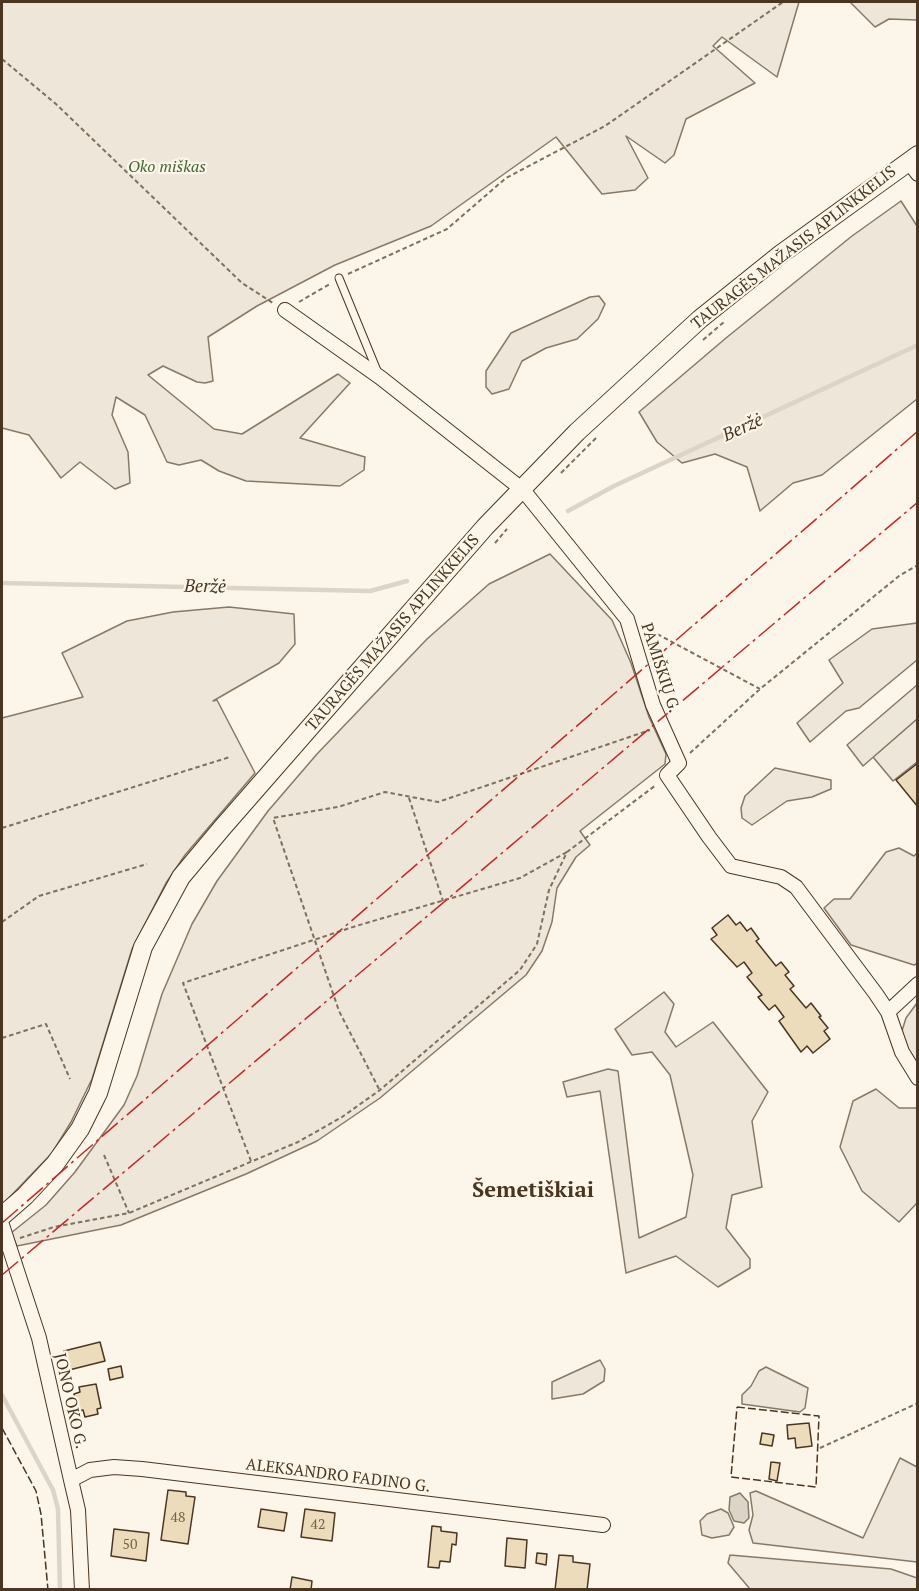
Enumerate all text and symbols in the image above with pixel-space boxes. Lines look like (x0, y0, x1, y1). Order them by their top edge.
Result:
park label: Oko miškas (128, 157, 206, 177)
street label: TAURAGĖS MAŽASIS APLINKKELIS (688, 162, 900, 334)
water label: Beržė (719, 409, 767, 447)
street label: TAURAGĖS MAŽASIS APLINKKELIS (302, 531, 484, 735)
water label: Beržė (184, 576, 226, 598)
street label: PAMIŠKIŲ G. (636, 621, 684, 715)
district label: Šemetiškiai (472, 1178, 594, 1204)
street label: JONO OKO G. (50, 1351, 90, 1451)
street label: ALEKSANDRO FADINO G. (245, 1455, 431, 1497)
house number: 48 (171, 1510, 185, 1526)
house number: 42 (311, 1517, 325, 1533)
house number: 50 (123, 1537, 137, 1553)

